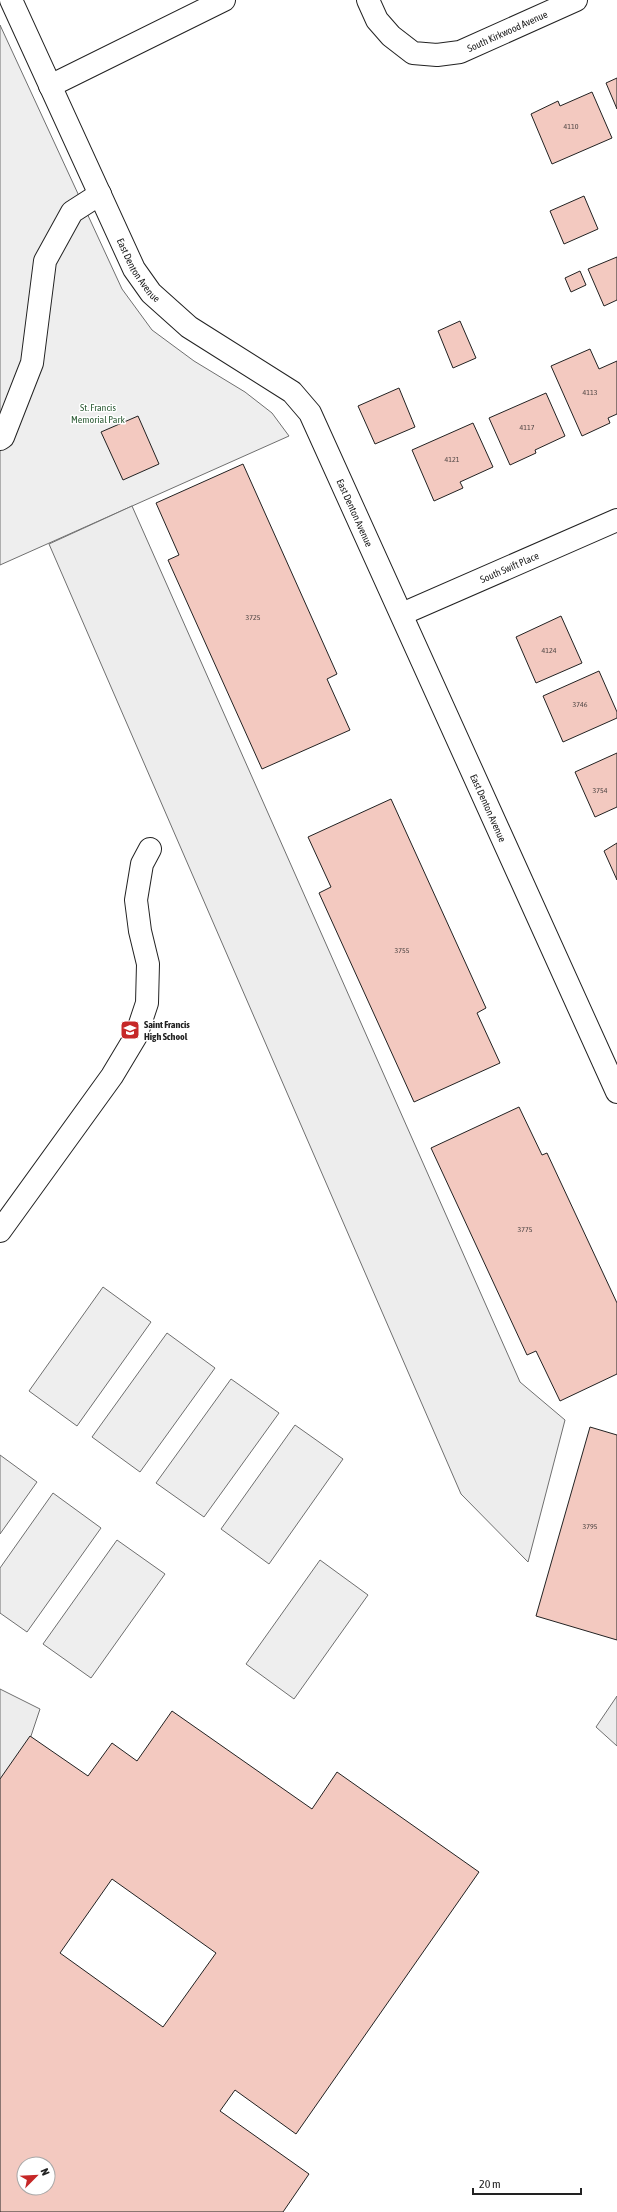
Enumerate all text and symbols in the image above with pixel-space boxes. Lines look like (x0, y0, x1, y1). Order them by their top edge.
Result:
street label: South Kirkwood Avenue (465, 8, 549, 54)
house number: 4110 (563, 122, 579, 131)
street label: East Denton Avenue (115, 236, 163, 304)
house number: 4113 (582, 388, 598, 397)
park label: St. Francis Memorial Park (71, 402, 125, 425)
house number: 4117 (519, 423, 535, 432)
house number: 4121 (444, 455, 460, 464)
street label: East Denton Avenue (335, 477, 375, 549)
street label: South Swift Place (478, 549, 541, 585)
house number: 3725 (245, 613, 261, 622)
house number: 4124 (541, 646, 557, 655)
house number: 3746 (572, 700, 588, 709)
street label: East Denton Avenue (468, 772, 509, 844)
house number: 3754 (592, 786, 608, 795)
house number: 3755 (394, 946, 410, 955)
school or university icon: Saint Francis High School (119, 1019, 141, 1041)
place label: Saint Francis High School (144, 1019, 190, 1042)
house number: 3775 (517, 1225, 533, 1234)
house number: 3795 (582, 1522, 598, 1531)
north arrow (16, 2156, 56, 2196)
text: N (38, 2167, 52, 2177)
scale bar (473, 2170, 581, 2196)
text: 20 m (479, 2177, 501, 2191)

